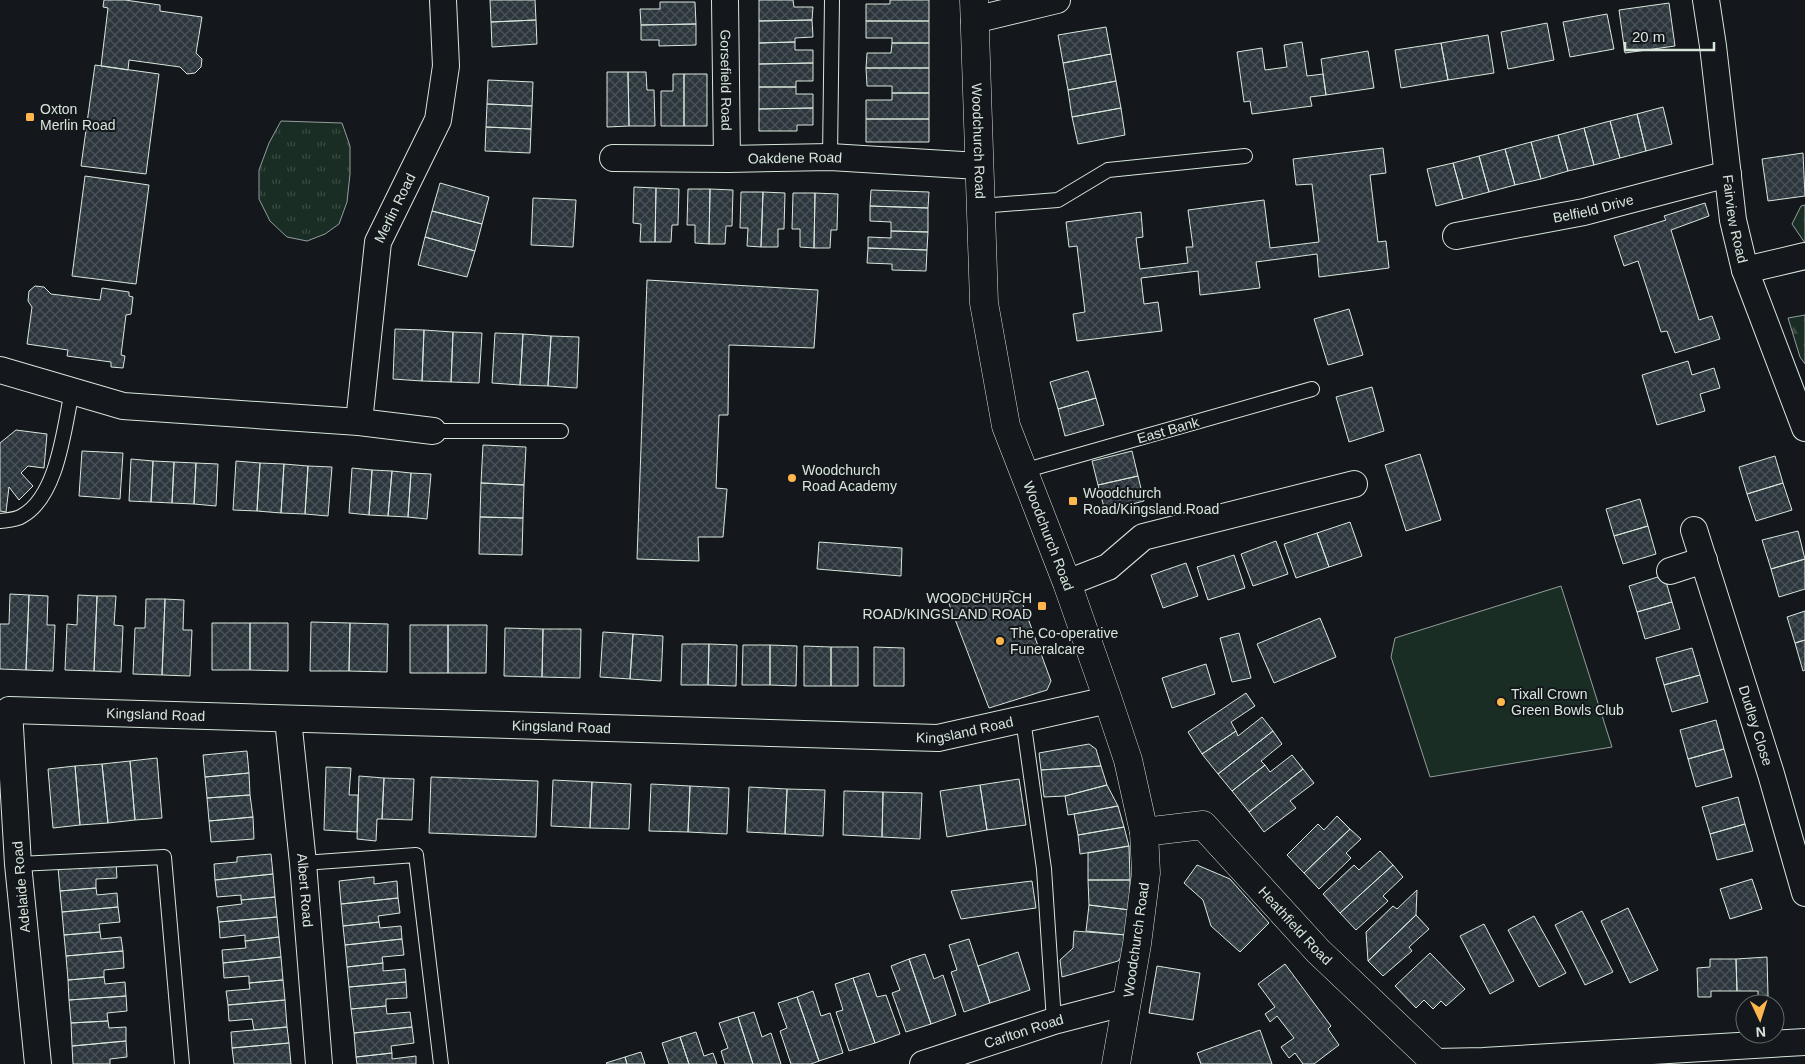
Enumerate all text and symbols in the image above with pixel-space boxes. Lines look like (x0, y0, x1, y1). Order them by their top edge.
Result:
scale bar (1625, 20, 1714, 52)
text: 20 m (1632, 28, 1665, 45)
street label: Gorsefield Road (717, 29, 735, 131)
street label: Woodchurch Road (969, 83, 989, 199)
place label: Oxton Merlin Road (40, 101, 115, 133)
marker: Oxton Merlin Road (24, 111, 36, 123)
street label: Oakdene Road (748, 149, 843, 167)
street label: Merlin Road (371, 170, 419, 245)
street label: Fairview Road (1720, 174, 1751, 265)
street label: Belfield Drive (1552, 191, 1636, 226)
street label: East Bank (1135, 413, 1202, 446)
place label: Woodchurch Road Academy (802, 462, 897, 494)
marker: Woodchurch Road Academy (786, 472, 798, 484)
street label: Woodchurch Road (1020, 479, 1077, 593)
place label: Woodchurch Road/Kingsland Road (1083, 485, 1219, 517)
marker: Woodchurch Road/Kingsland Road (1067, 495, 1079, 507)
place label: WOODCHURCH ROAD/KINGSLAND ROAD (862, 590, 1032, 622)
marker: WOODCHURCH ROAD/KINGSLAND ROAD (1036, 600, 1048, 612)
place label: The Co-operative Funeralcare (1010, 625, 1118, 657)
marker: The Co-operative Funeralcare (994, 635, 1006, 647)
street label: Dudley Close (1736, 683, 1776, 768)
place label: Tixall Crown Green Bowls Club (1511, 686, 1624, 718)
marker: Tixall Crown Green Bowls Club (1495, 696, 1507, 708)
street label: Kingsland Road (106, 705, 205, 724)
street label: Kingsland Road (916, 713, 1015, 746)
street label: Kingsland Road (512, 717, 611, 736)
street label: Adelaide Road (9, 841, 33, 933)
street label: Albert Road (294, 852, 316, 928)
street label: Woodchurch Road (1120, 882, 1152, 998)
street label: Heathfield Road (1255, 883, 1335, 968)
north arrow (1735, 994, 1785, 1044)
street label: Carlton Road (982, 1011, 1065, 1051)
text: N (1755, 1024, 1767, 1040)

